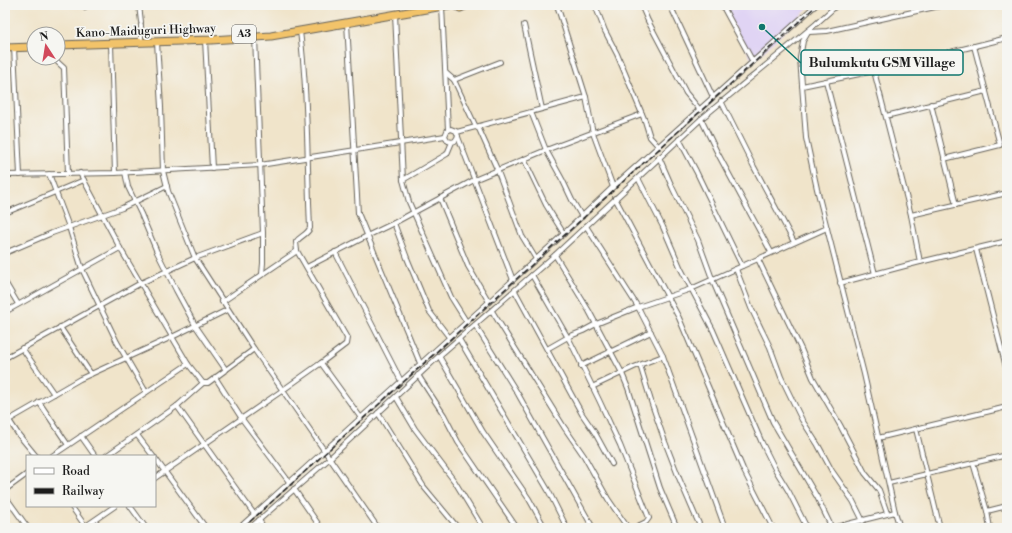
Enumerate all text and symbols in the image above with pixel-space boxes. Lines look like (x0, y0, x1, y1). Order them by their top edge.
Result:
street label: Kano-Maiduguri Highway (76, 21, 216, 41)
road number: A3 (232, 25, 256, 43)
north arrow (26, 26, 66, 66)
text: N (38, 29, 50, 45)
callout: Bulumkutu GSM Village (801, 50, 963, 75)
text: Bulumkutu GSM Village (809, 55, 955, 71)
legend (26, 455, 156, 507)
text: Road (62, 464, 90, 479)
text: Railway (62, 484, 104, 499)

